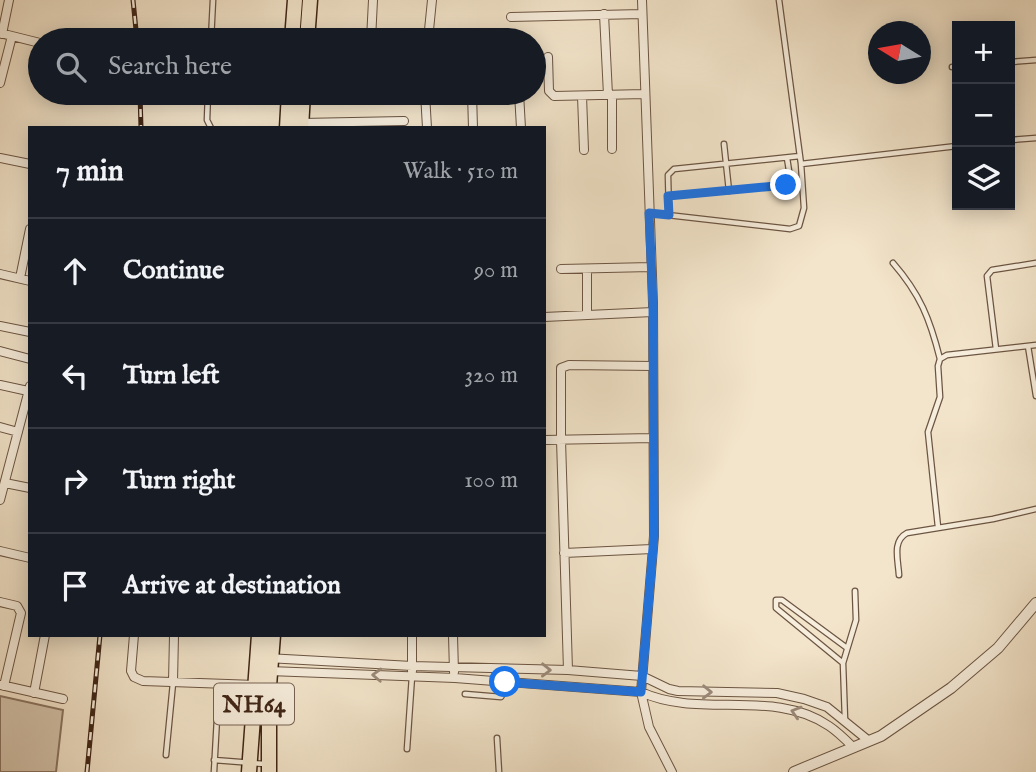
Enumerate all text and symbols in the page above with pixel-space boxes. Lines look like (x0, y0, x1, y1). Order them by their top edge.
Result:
north arrow (868, 21, 931, 84)
map controls (952, 21, 1015, 210)
button: + (952, 21, 1015, 84)
search box (28, 28, 546, 105)
icon: search (52, 48, 90, 86)
text: Search here (108, 50, 232, 83)
button: − (952, 84, 1015, 147)
button: layers (952, 147, 1015, 210)
text: 7 min (56, 153, 124, 191)
text: Walk · 510 m (403, 157, 518, 186)
route end (770, 169, 801, 200)
icon: ahead (56, 252, 94, 290)
text: Continue (123, 254, 224, 287)
text: 90 m (474, 256, 518, 285)
icon: left (56, 357, 94, 395)
text: Turn left (123, 359, 220, 392)
text: 320 m (465, 361, 518, 390)
icon: right (56, 462, 94, 500)
text: Turn right (123, 464, 236, 497)
text: 100 m (464, 466, 518, 495)
icon: arrive (56, 567, 94, 605)
text: Arrive at destination (123, 569, 341, 602)
one-way arrow (541, 662, 552, 677)
route start (489, 666, 520, 697)
one-way arrow (372, 667, 383, 682)
road number: NH64 (214, 684, 294, 724)
one-way arrow (702, 684, 713, 699)
one-way arrow (790, 706, 802, 721)

